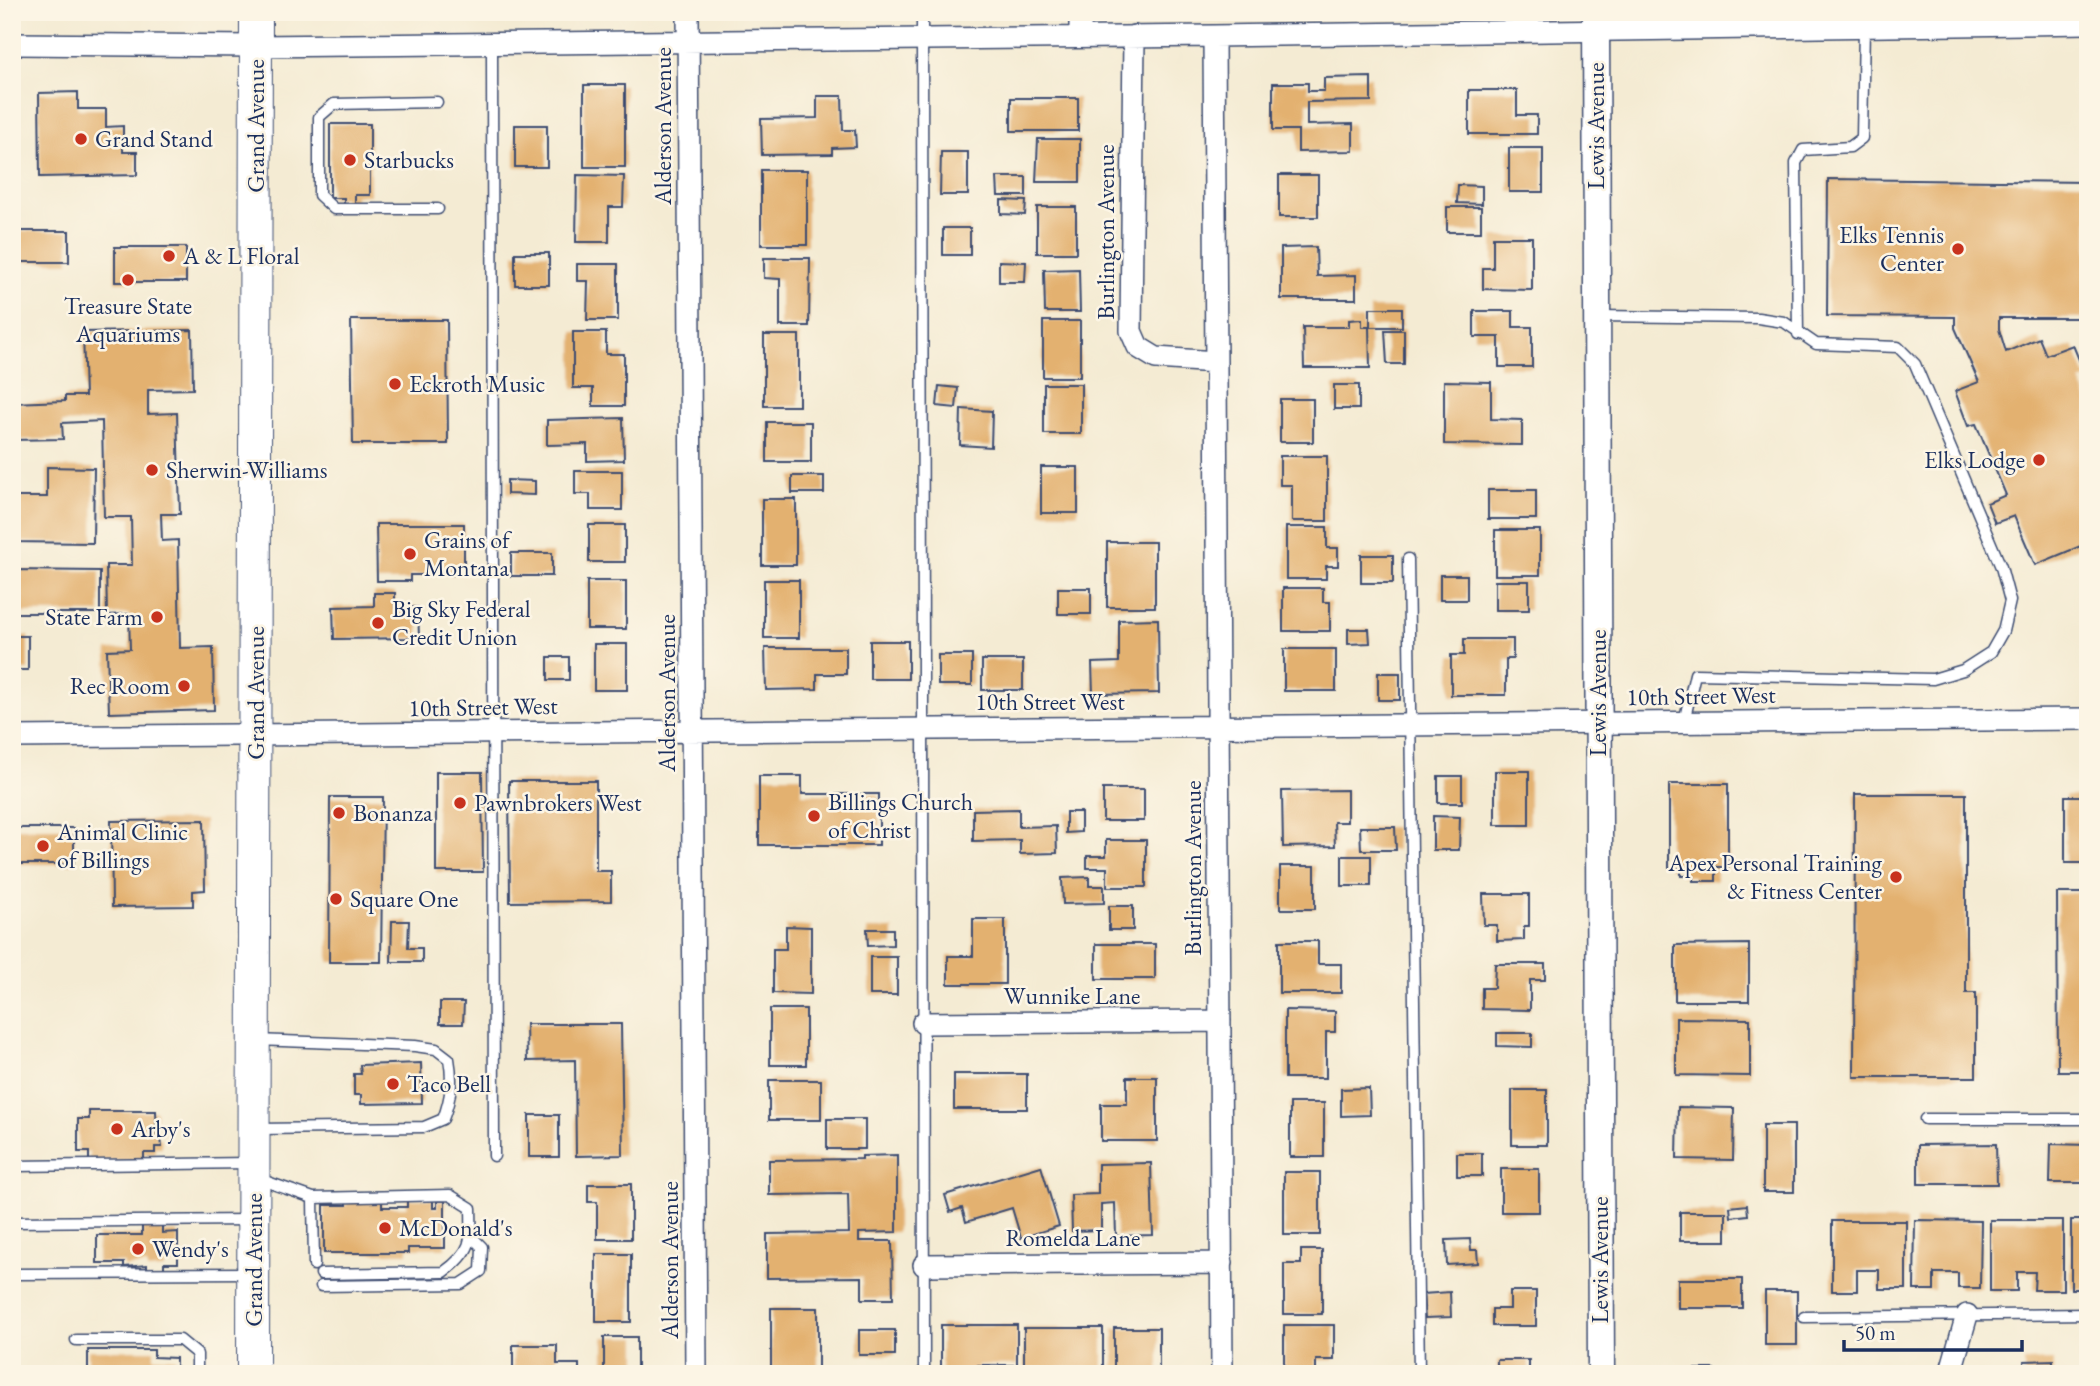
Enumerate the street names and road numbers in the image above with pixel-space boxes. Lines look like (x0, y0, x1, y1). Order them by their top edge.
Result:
street label: Alderson Avenue (647, 47, 678, 206)
street label: Grand Avenue (240, 59, 271, 193)
street label: Lewis Avenue (1580, 62, 1611, 190)
street label: Burlington Avenue (1090, 144, 1121, 320)
street label: Alderson Avenue (651, 614, 682, 773)
street label: Grand Avenue (240, 626, 271, 760)
street label: Lewis Avenue (1582, 629, 1613, 757)
street label: 10th Street West (1626, 679, 1776, 712)
street label: 10th Street West (975, 686, 1125, 717)
street label: 10th Street West (408, 690, 558, 723)
street label: Burlington Avenue (1177, 780, 1208, 956)
street label: Wunnike Lane (1004, 980, 1140, 1011)
street label: Alderson Avenue (654, 1181, 685, 1340)
street label: Grand Avenue (238, 1193, 269, 1327)
street label: Lewis Avenue (1584, 1196, 1615, 1324)
street label: Romelda Lane (1006, 1222, 1140, 1253)

